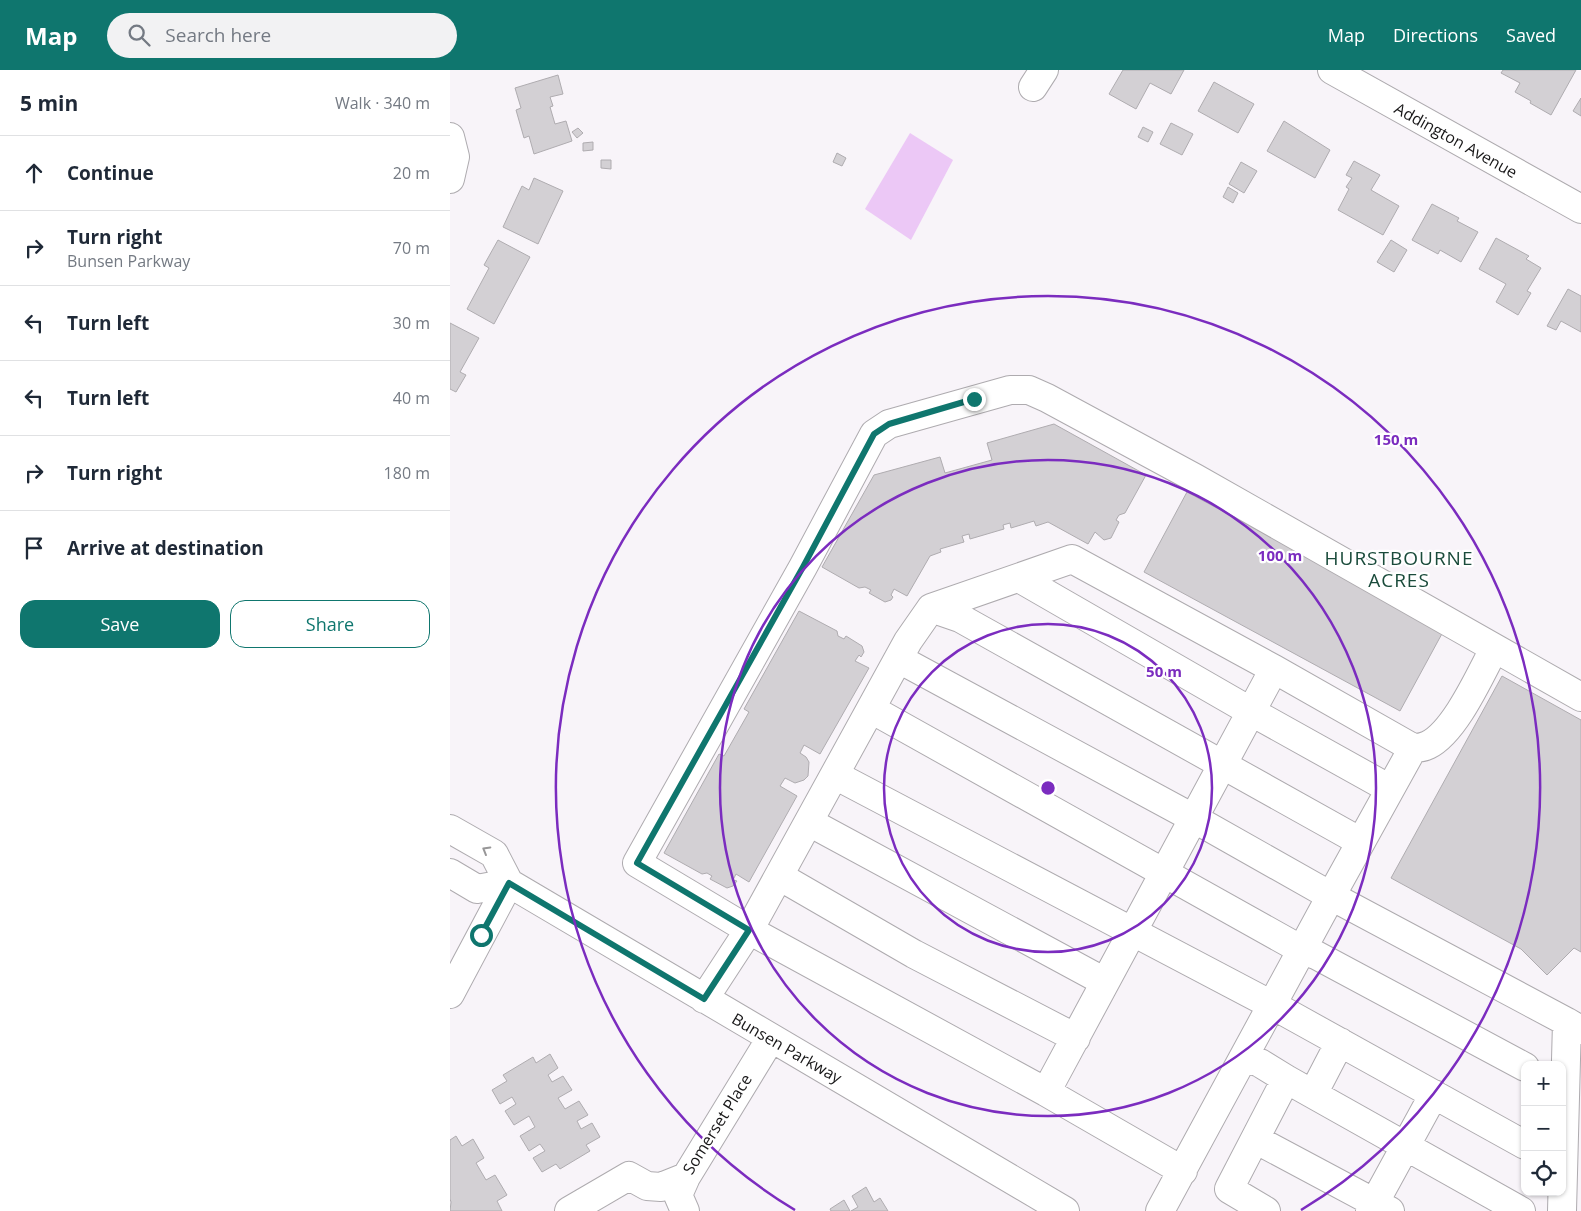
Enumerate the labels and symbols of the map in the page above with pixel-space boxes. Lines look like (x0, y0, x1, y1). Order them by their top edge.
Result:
street label: Addington Avenue (1391, 97, 1521, 183)
route end (963, 388, 986, 411)
text: 150 m (1374, 429, 1418, 449)
text: 100 m (1258, 545, 1302, 565)
district label: HURSTBOURNE ACRES (1325, 545, 1473, 593)
text: 50 m (1146, 661, 1182, 681)
centre of rings (1039, 779, 1057, 797)
one-way arrow (483, 846, 492, 856)
route start (470, 924, 493, 947)
street label: Bunsen Parkway (728, 1008, 847, 1089)
street label: Somerset Place (677, 1070, 757, 1178)

